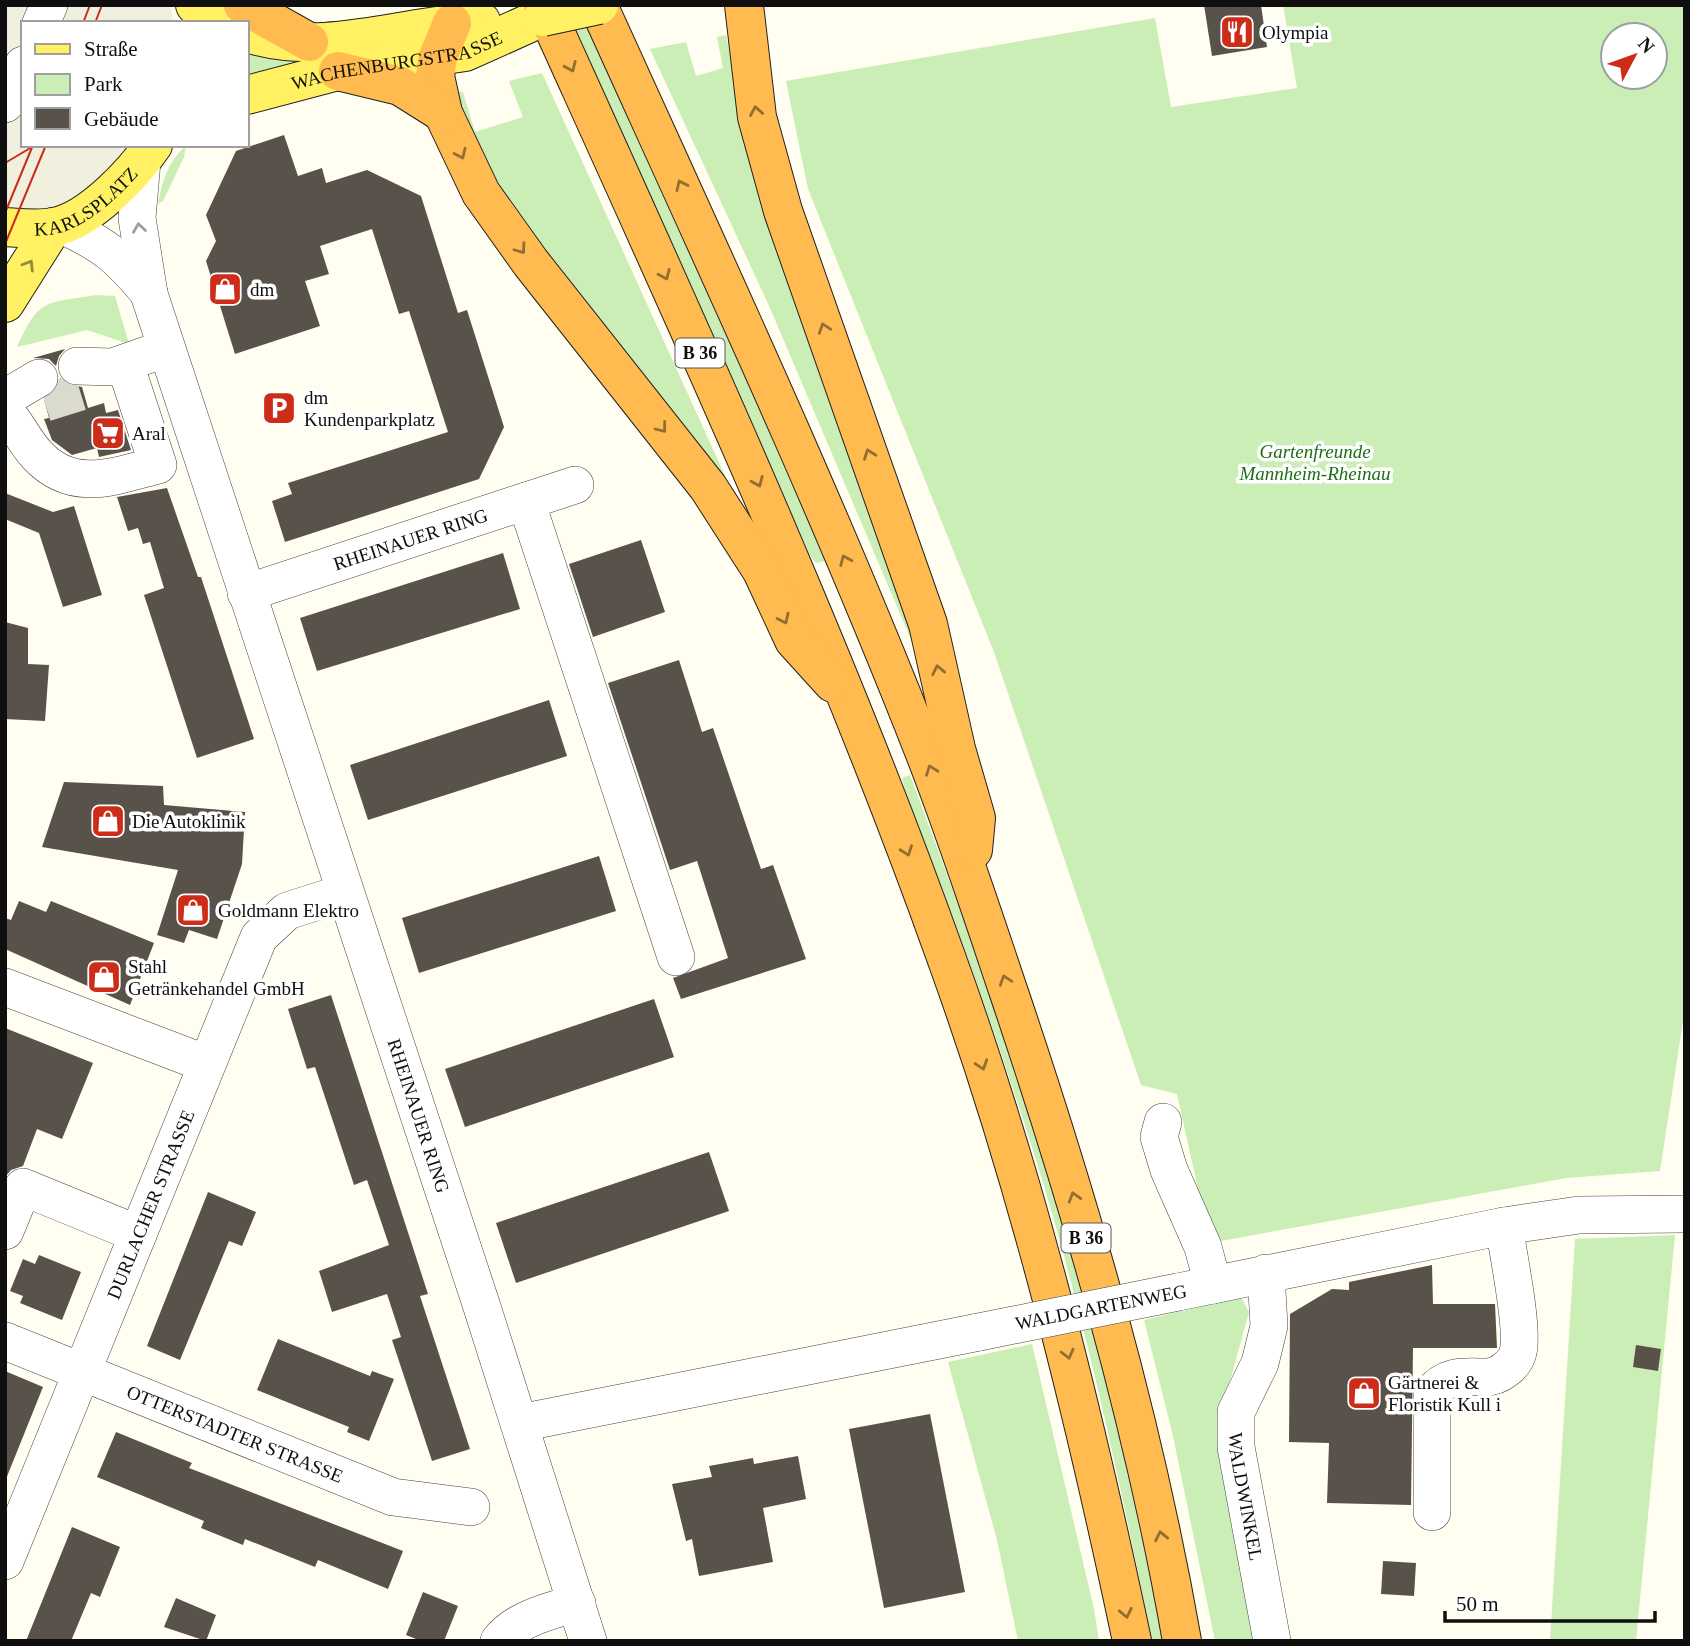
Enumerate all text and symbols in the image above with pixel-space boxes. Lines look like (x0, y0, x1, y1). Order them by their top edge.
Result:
restaurant icon: Olympia (1218, 13, 1256, 51)
legend (21, 21, 248, 147)
north arrow (1599, 21, 1669, 91)
place label: Olympia (1262, 22, 1329, 43)
street label: WACHENBURGSTRASSE (289, 26, 505, 93)
text: N (1634, 33, 1659, 57)
text: Straße (84, 37, 138, 61)
one-way arrow (563, 60, 577, 73)
text: Park (84, 72, 123, 96)
one-way arrow (749, 106, 764, 117)
text: Gebäude (84, 107, 159, 131)
one-way arrow (453, 147, 467, 159)
street label: KARLSPLATZ (34, 163, 141, 239)
one-way arrow (675, 180, 689, 192)
one-way arrow (132, 222, 147, 233)
one-way arrow (513, 241, 525, 254)
one-way arrow (21, 260, 34, 273)
one-way arrow (657, 267, 671, 280)
shop icon: dm (206, 270, 244, 308)
place label: dm (250, 279, 275, 300)
one-way arrow (818, 322, 832, 334)
road number: B 36 (676, 338, 724, 368)
place label: dm Kundenparkplatz (304, 387, 435, 430)
parking icon: dm Kundenparkplatz (260, 389, 298, 427)
supermarket icon: Aral (89, 414, 127, 452)
one-way arrow (653, 420, 666, 432)
place label: Aral (132, 423, 166, 444)
park label: Gartenfreunde Mannheim-Rheinau (1239, 441, 1390, 484)
one-way arrow (863, 448, 877, 460)
one-way arrow (749, 476, 763, 488)
street label: RHEINAUER RING (331, 504, 490, 574)
one-way arrow (839, 554, 853, 567)
one-way arrow (776, 612, 790, 624)
one-way arrow (931, 664, 946, 676)
one-way arrow (925, 765, 939, 777)
shop icon: Die Autoklinik (89, 802, 127, 840)
place label: Die Autoklinik (132, 811, 246, 832)
one-way arrow (899, 844, 913, 856)
shop icon: Goldmann Elektro (174, 891, 212, 929)
place label: Goldmann Elektro (218, 900, 359, 921)
place label: Stahl Getränkehandel GmbH (128, 956, 305, 999)
shop icon: Stahl Getränkehandel GmbH (85, 958, 123, 996)
one-way arrow (999, 975, 1013, 987)
street label: RHEINAUER RING (384, 1036, 454, 1196)
one-way arrow (974, 1059, 988, 1071)
street label: DURLACHER STRASSE (102, 1107, 198, 1302)
one-way arrow (1067, 1191, 1082, 1203)
road number: B 36 (1062, 1224, 1110, 1252)
street label: WALDGARTENWEG (1014, 1280, 1189, 1334)
one-way arrow (1059, 1348, 1074, 1360)
place label: Gärtnerei & Floristik Kull i (1388, 1372, 1501, 1415)
shop icon: Gärtnerei & Floristik Kull i (1345, 1374, 1383, 1412)
street label: OTTERSTADTER STRASSE (124, 1381, 346, 1486)
street label: WALDWINKEL (1226, 1432, 1267, 1562)
one-way arrow (1155, 1530, 1170, 1542)
scale bar (1445, 1580, 1655, 1624)
text: 50 m (1456, 1592, 1499, 1616)
one-way arrow (1117, 1607, 1132, 1619)

